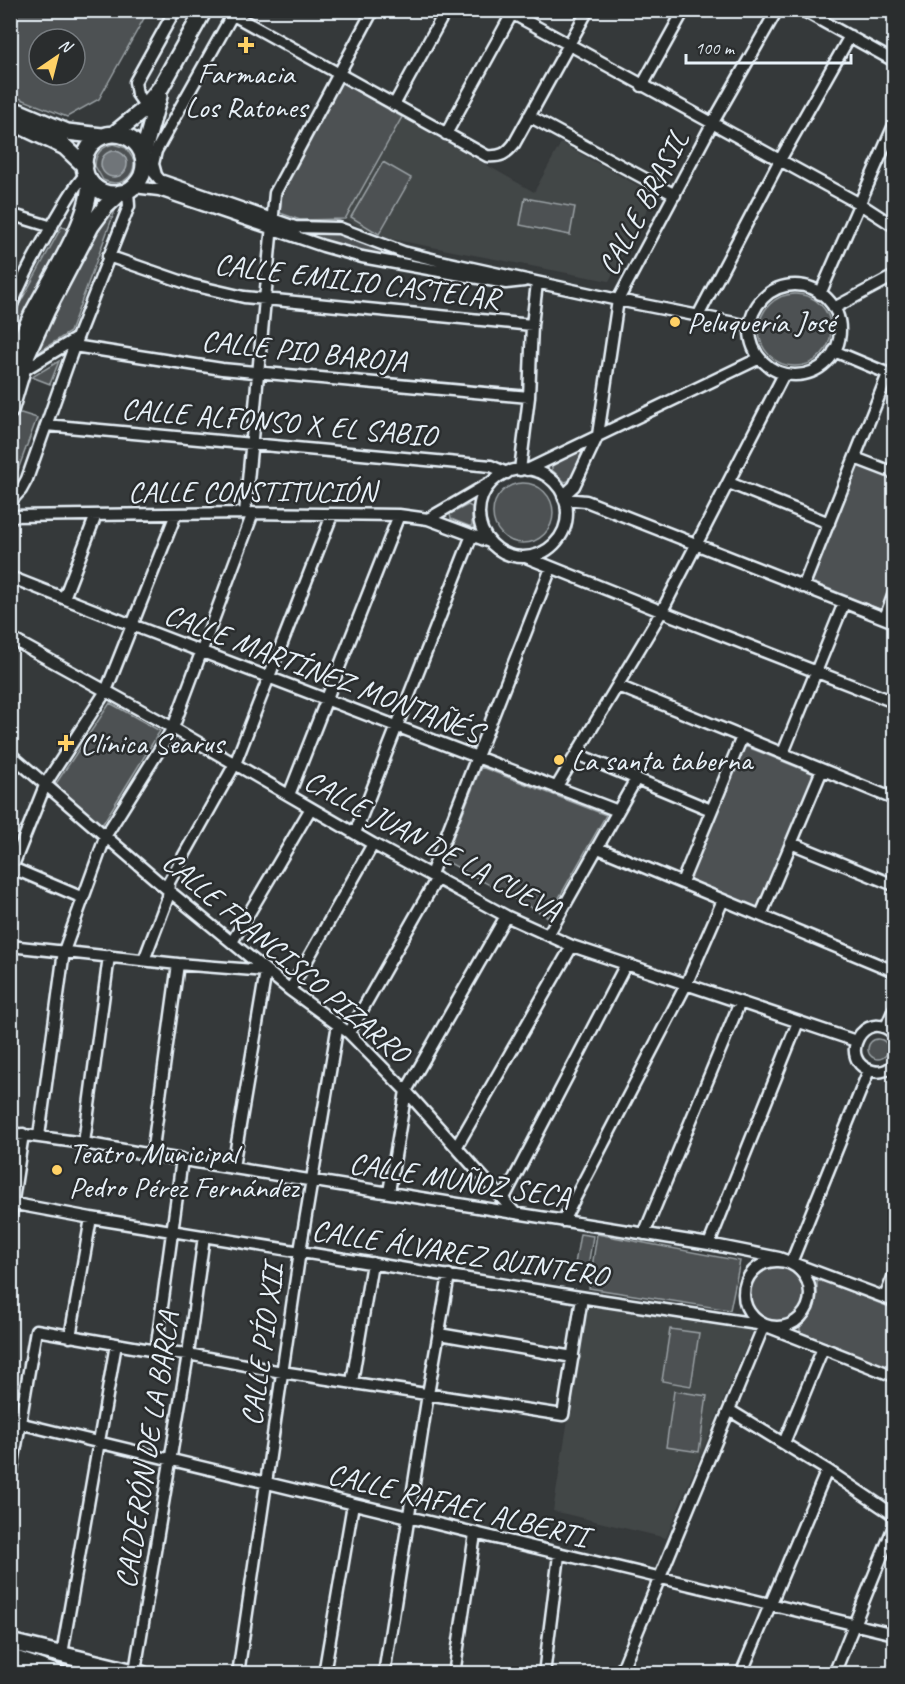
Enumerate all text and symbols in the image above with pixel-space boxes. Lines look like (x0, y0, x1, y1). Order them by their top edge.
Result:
north arrow (27, 27, 87, 87)
scale bar (686, 27, 851, 65)
text: N (55, 34, 77, 58)
text: 100 m (695, 37, 736, 59)
marker: Farmacia Los Ratones (239, 38, 253, 52)
place label: Farmacia Los Ratones (185, 54, 310, 126)
street label: CALLE BRASIL (589, 123, 698, 282)
street label: CALLE EMILIO CASTELAR (213, 245, 505, 318)
place label: Peluquería José (687, 303, 839, 341)
marker: Peluquería José (668, 315, 682, 329)
street label: CALLE PIO BAROJA (200, 321, 410, 381)
street label: CALLE ALFONSO X EL SABIO (120, 389, 441, 455)
street label: CALLE CONSTITUCIÓN (128, 472, 381, 510)
street label: CALLE MARTÍNEZ MONTAÑÉS (159, 595, 492, 753)
place label: Clínica Searus (80, 724, 226, 762)
marker: Clínica Searus (57, 734, 75, 752)
place label: La santa taberna (571, 741, 755, 779)
marker: La santa taberna (552, 753, 566, 767)
street label: CALLE JUAN DE LA CUEVA (298, 761, 569, 929)
street label: CALLE FRANCISCO PIZARRO (155, 843, 420, 1073)
place label: Teatro Municipal Pedro Pérez Fernández (69, 1134, 300, 1206)
street label: CALLE MUÑOZ SECA (347, 1144, 574, 1216)
marker: Teatro Municipal Pedro Pérez Fernández (50, 1163, 64, 1177)
street label: CALLE ÁLVAREZ QUINTERO (309, 1211, 614, 1296)
street label: CALLE PÍO XII (232, 1256, 293, 1428)
street label: CALDERÓN DE LA BARCA (106, 1307, 188, 1591)
street label: CALLE RAFAEL ALBERTI (324, 1454, 598, 1557)

